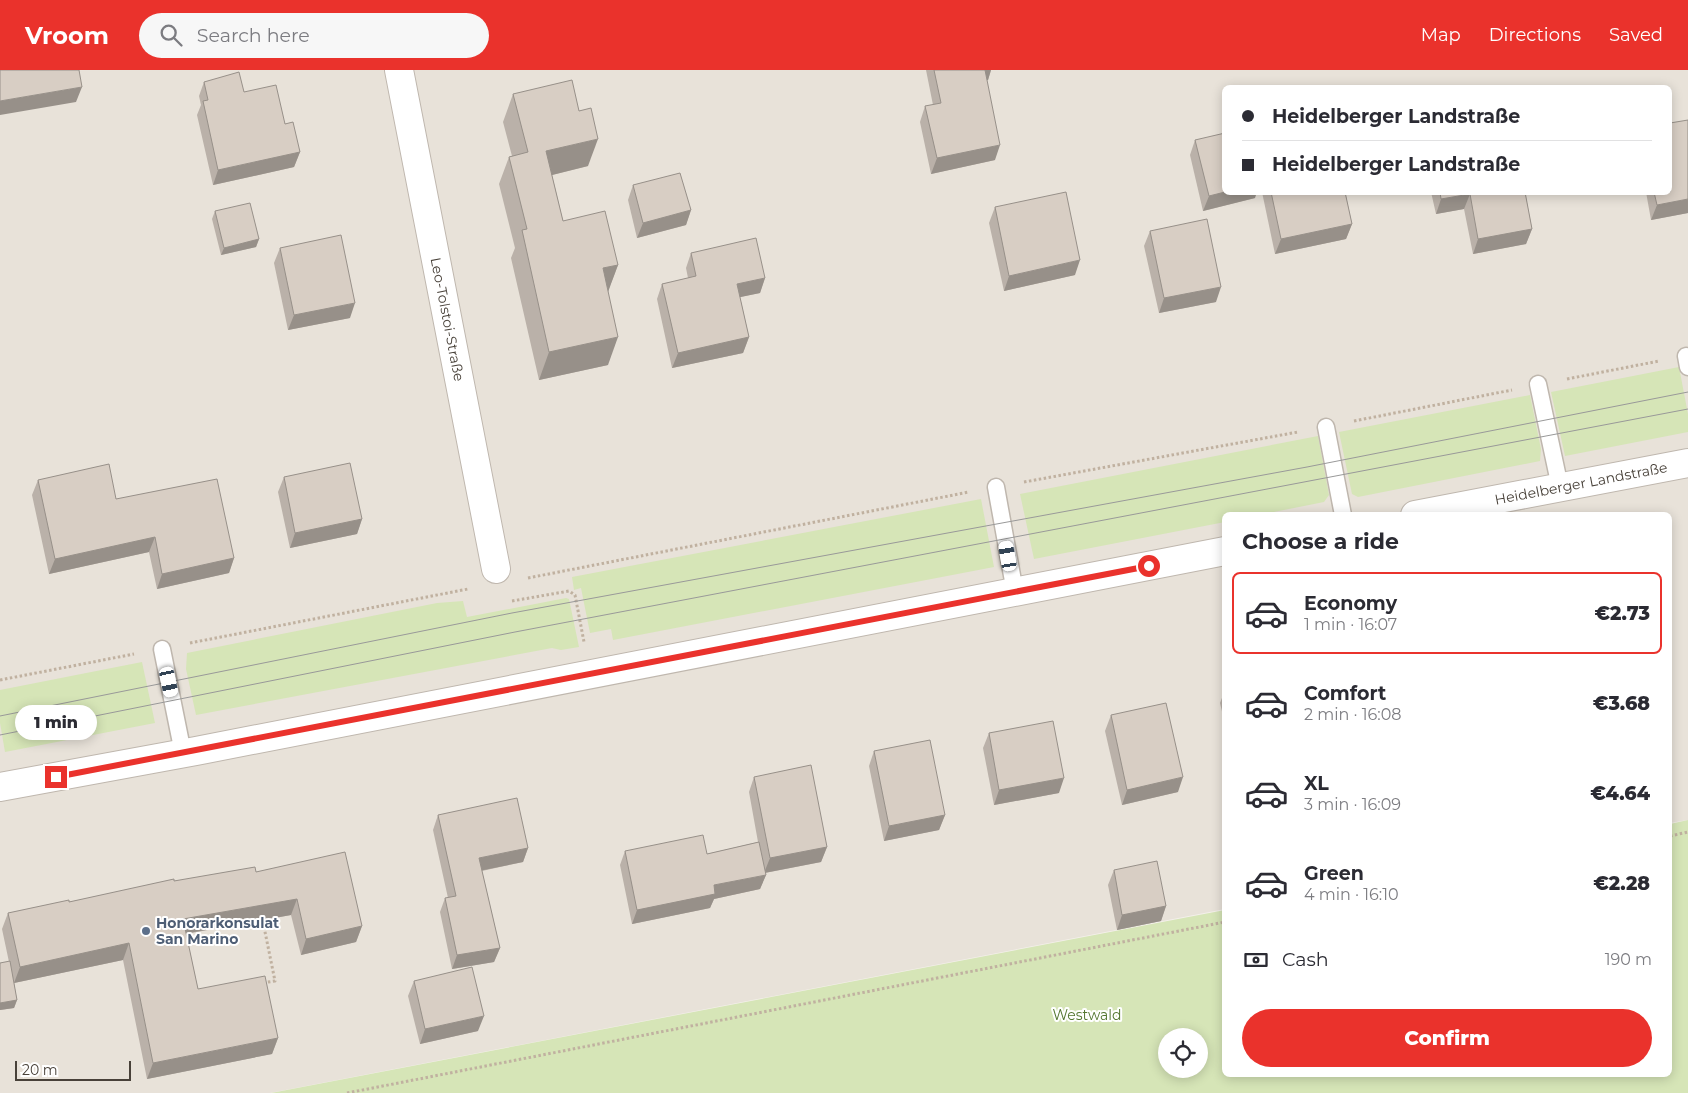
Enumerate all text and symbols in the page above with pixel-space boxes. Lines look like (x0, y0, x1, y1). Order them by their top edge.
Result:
search box (139, 13, 489, 58)
text: Vroom (25, 21, 109, 50)
icon: search (157, 21, 185, 49)
text: Search here (197, 24, 310, 47)
text: Map (1421, 24, 1461, 46)
text: Directions (1489, 24, 1581, 46)
text: Saved (1609, 24, 1663, 46)
text: Heidelberger Landstraße (1272, 105, 1520, 128)
text: Heidelberger Landstraße (1272, 153, 1520, 176)
street label: Leo-Tolstoi-Straße (427, 256, 468, 383)
street label: Heidelberger Landstraße (1493, 458, 1669, 509)
text: Choose a ride (1242, 528, 1399, 555)
car (998, 540, 1017, 572)
route start (1138, 555, 1160, 577)
icon: car (1244, 591, 1289, 636)
text: Economy (1304, 592, 1397, 615)
text: €2.73 (1595, 602, 1650, 625)
text: 1 min · 16:07 (1304, 615, 1397, 634)
car (158, 666, 179, 698)
icon: car (1244, 681, 1289, 726)
text: Comfort (1304, 682, 1386, 705)
text: €3.68 (1593, 692, 1650, 715)
callout: 1 min (15, 704, 97, 740)
text: 2 min · 16:08 (1304, 705, 1402, 724)
text: 1 min (34, 713, 78, 732)
route end (45, 766, 67, 788)
icon: car (1244, 771, 1289, 816)
text: XL (1304, 772, 1329, 795)
text: €4.64 (1590, 782, 1650, 805)
text: 3 min · 16:09 (1304, 795, 1401, 814)
icon: car (1244, 861, 1289, 906)
text: Green (1304, 862, 1364, 885)
text: €2.28 (1593, 872, 1650, 895)
text: 4 min · 16:10 (1304, 885, 1399, 904)
place label: Honorarkonsulat San Marino (156, 914, 279, 948)
marker: Honorarkonsulat San Marino (140, 925, 152, 937)
icon: cash (1242, 946, 1270, 974)
text: Cash (1282, 948, 1329, 971)
text: 190 m (1605, 950, 1652, 969)
park label: Westwald (1052, 1006, 1122, 1024)
button: Confirm (1242, 1009, 1652, 1067)
map controls (1158, 1028, 1208, 1078)
button: locate (1158, 1028, 1208, 1078)
scale bar (15, 1058, 131, 1081)
text: 20 m (22, 1061, 58, 1079)

